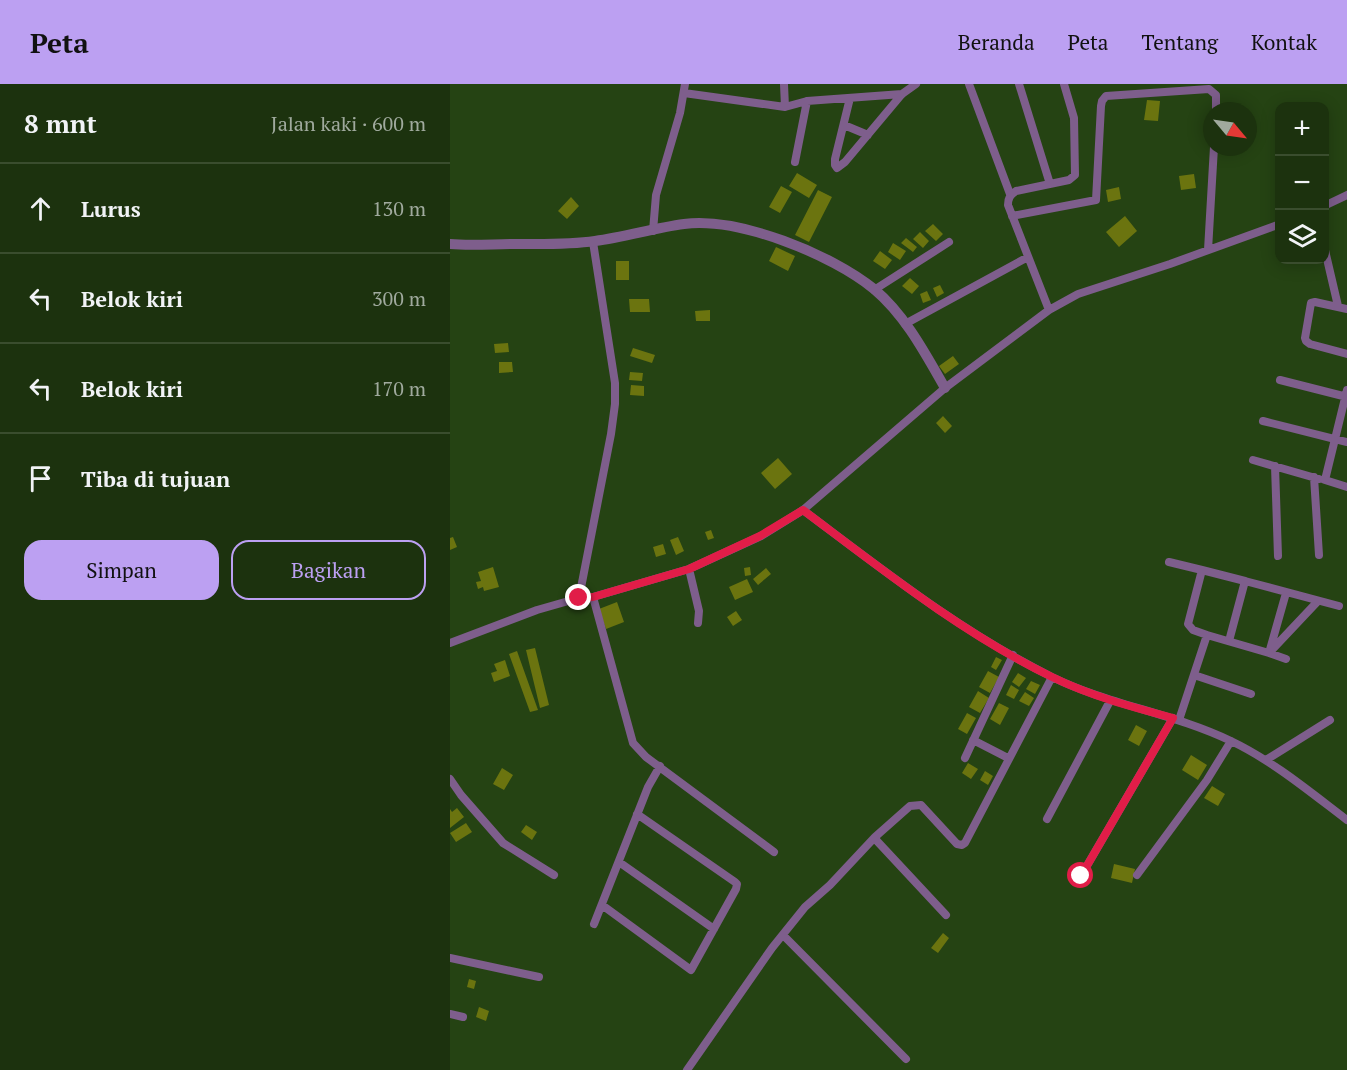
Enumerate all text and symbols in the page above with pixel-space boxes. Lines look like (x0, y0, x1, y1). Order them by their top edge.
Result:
text: Peta (30, 24, 89, 61)
text: Beranda (958, 28, 1035, 56)
text: Peta (1068, 28, 1108, 56)
text: Tentang (1141, 28, 1218, 56)
text: Kontak (1251, 28, 1317, 56)
north arrow (1203, 102, 1257, 156)
map controls (1275, 102, 1329, 264)
button: + (1275, 102, 1329, 156)
text: 8 mnt (24, 106, 97, 140)
text: Jalan kaki · 600 m (271, 110, 426, 137)
button: − (1275, 156, 1329, 210)
icon: ahead (24, 192, 57, 225)
text: Lurus (81, 194, 141, 223)
text: 130 m (372, 195, 426, 222)
button: layers (1275, 210, 1329, 264)
icon: left (24, 282, 57, 315)
text: Belok kiri (81, 284, 183, 313)
text: 300 m (372, 285, 426, 312)
icon: left (24, 372, 57, 405)
text: Belok kiri (81, 374, 183, 403)
text: 170 m (372, 375, 426, 402)
icon: arrive (24, 462, 57, 495)
text: Tiba di tujuan (81, 464, 230, 493)
button: Simpan (24, 540, 219, 600)
button: Bagikan (231, 540, 426, 600)
route end (565, 584, 591, 610)
route start (1067, 862, 1093, 888)

